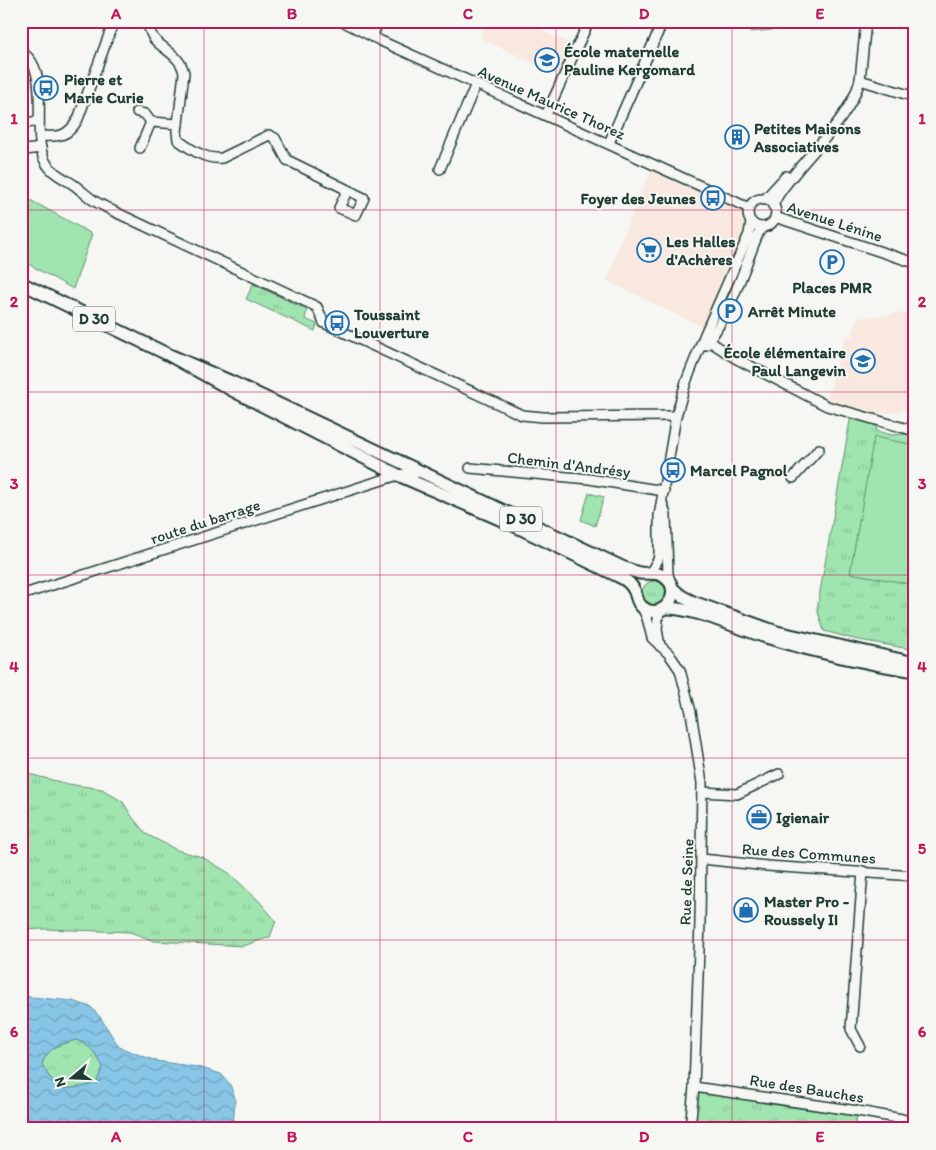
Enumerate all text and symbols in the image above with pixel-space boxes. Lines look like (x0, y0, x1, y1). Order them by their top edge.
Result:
text: A (110, 4, 122, 23)
text: B (287, 4, 298, 23)
text: C (463, 4, 474, 23)
text: D (639, 4, 650, 23)
text: E (816, 4, 825, 23)
place label: École maternelle Pauline Kergomard (564, 42, 695, 80)
school or university icon: École maternelle Pauline Kergomard (534, 47, 560, 73)
street label: Avenue Maurice Thorez (475, 61, 629, 144)
place label: Pierre et Marie Curie (64, 70, 144, 107)
bus stop icon: Pierre et Marie Curie (33, 75, 59, 101)
text: 1 (10, 109, 18, 128)
text: 1 (918, 109, 926, 128)
place label: Petites Maisons Associatives (753, 119, 861, 156)
building icon: Petites Maisons Associatives (724, 124, 750, 150)
bus stop icon: Foyer des Jeunes (700, 185, 726, 211)
place label: Foyer des Jeunes (581, 189, 696, 209)
street label: Avenue Lénine (785, 197, 885, 246)
place label: Les Halles d'Achères (666, 232, 735, 269)
supermarket icon: Les Halles d'Achères (636, 237, 662, 263)
parking icon: Places PMR (819, 249, 845, 275)
place label: Places PMR (792, 278, 872, 297)
text: 2 (10, 292, 19, 311)
text: 2 (918, 292, 927, 311)
parking icon: Arrêt Minute (717, 298, 743, 324)
place label: Arrêt Minute (747, 302, 836, 321)
place label: Toussaint Louverture (353, 305, 429, 342)
road number: D 30 (73, 306, 115, 332)
bus stop icon: Toussaint Louverture (324, 310, 350, 336)
place label: École élémentaire Paul Langevin (724, 343, 846, 381)
school or university icon: École élémentaire Paul Langevin (850, 348, 876, 374)
street label: Chemin d'Andrésy (506, 448, 632, 482)
bus stop icon: Marcel Pagnol (660, 457, 686, 483)
place label: Marcel Pagnol (690, 461, 788, 481)
text: 3 (10, 474, 19, 493)
text: 3 (918, 474, 927, 493)
street label: route du barrage (148, 495, 263, 548)
road number: D 30 (500, 506, 542, 532)
text: 4 (9, 657, 19, 676)
text: 4 (917, 657, 927, 676)
office icon: Igienair (746, 804, 772, 830)
place label: Igienair (776, 808, 830, 828)
street label: Rue de Seine (675, 838, 698, 926)
text: 5 (10, 839, 19, 858)
street label: Rue des Communes (741, 839, 877, 868)
text: 5 (918, 839, 927, 858)
place label: Master Pro - Roussely II (764, 892, 850, 930)
shop icon: Master Pro - Roussely II (733, 897, 759, 923)
text: 6 (10, 1022, 19, 1041)
text: 6 (918, 1022, 927, 1041)
north arrow (48, 1052, 98, 1102)
street label: Rue des Bauches (748, 1070, 865, 1107)
text: N (51, 1075, 70, 1089)
text: A (110, 1127, 122, 1146)
text: B (287, 1127, 298, 1146)
text: C (463, 1127, 474, 1146)
text: D (639, 1127, 650, 1146)
text: E (816, 1127, 825, 1146)

